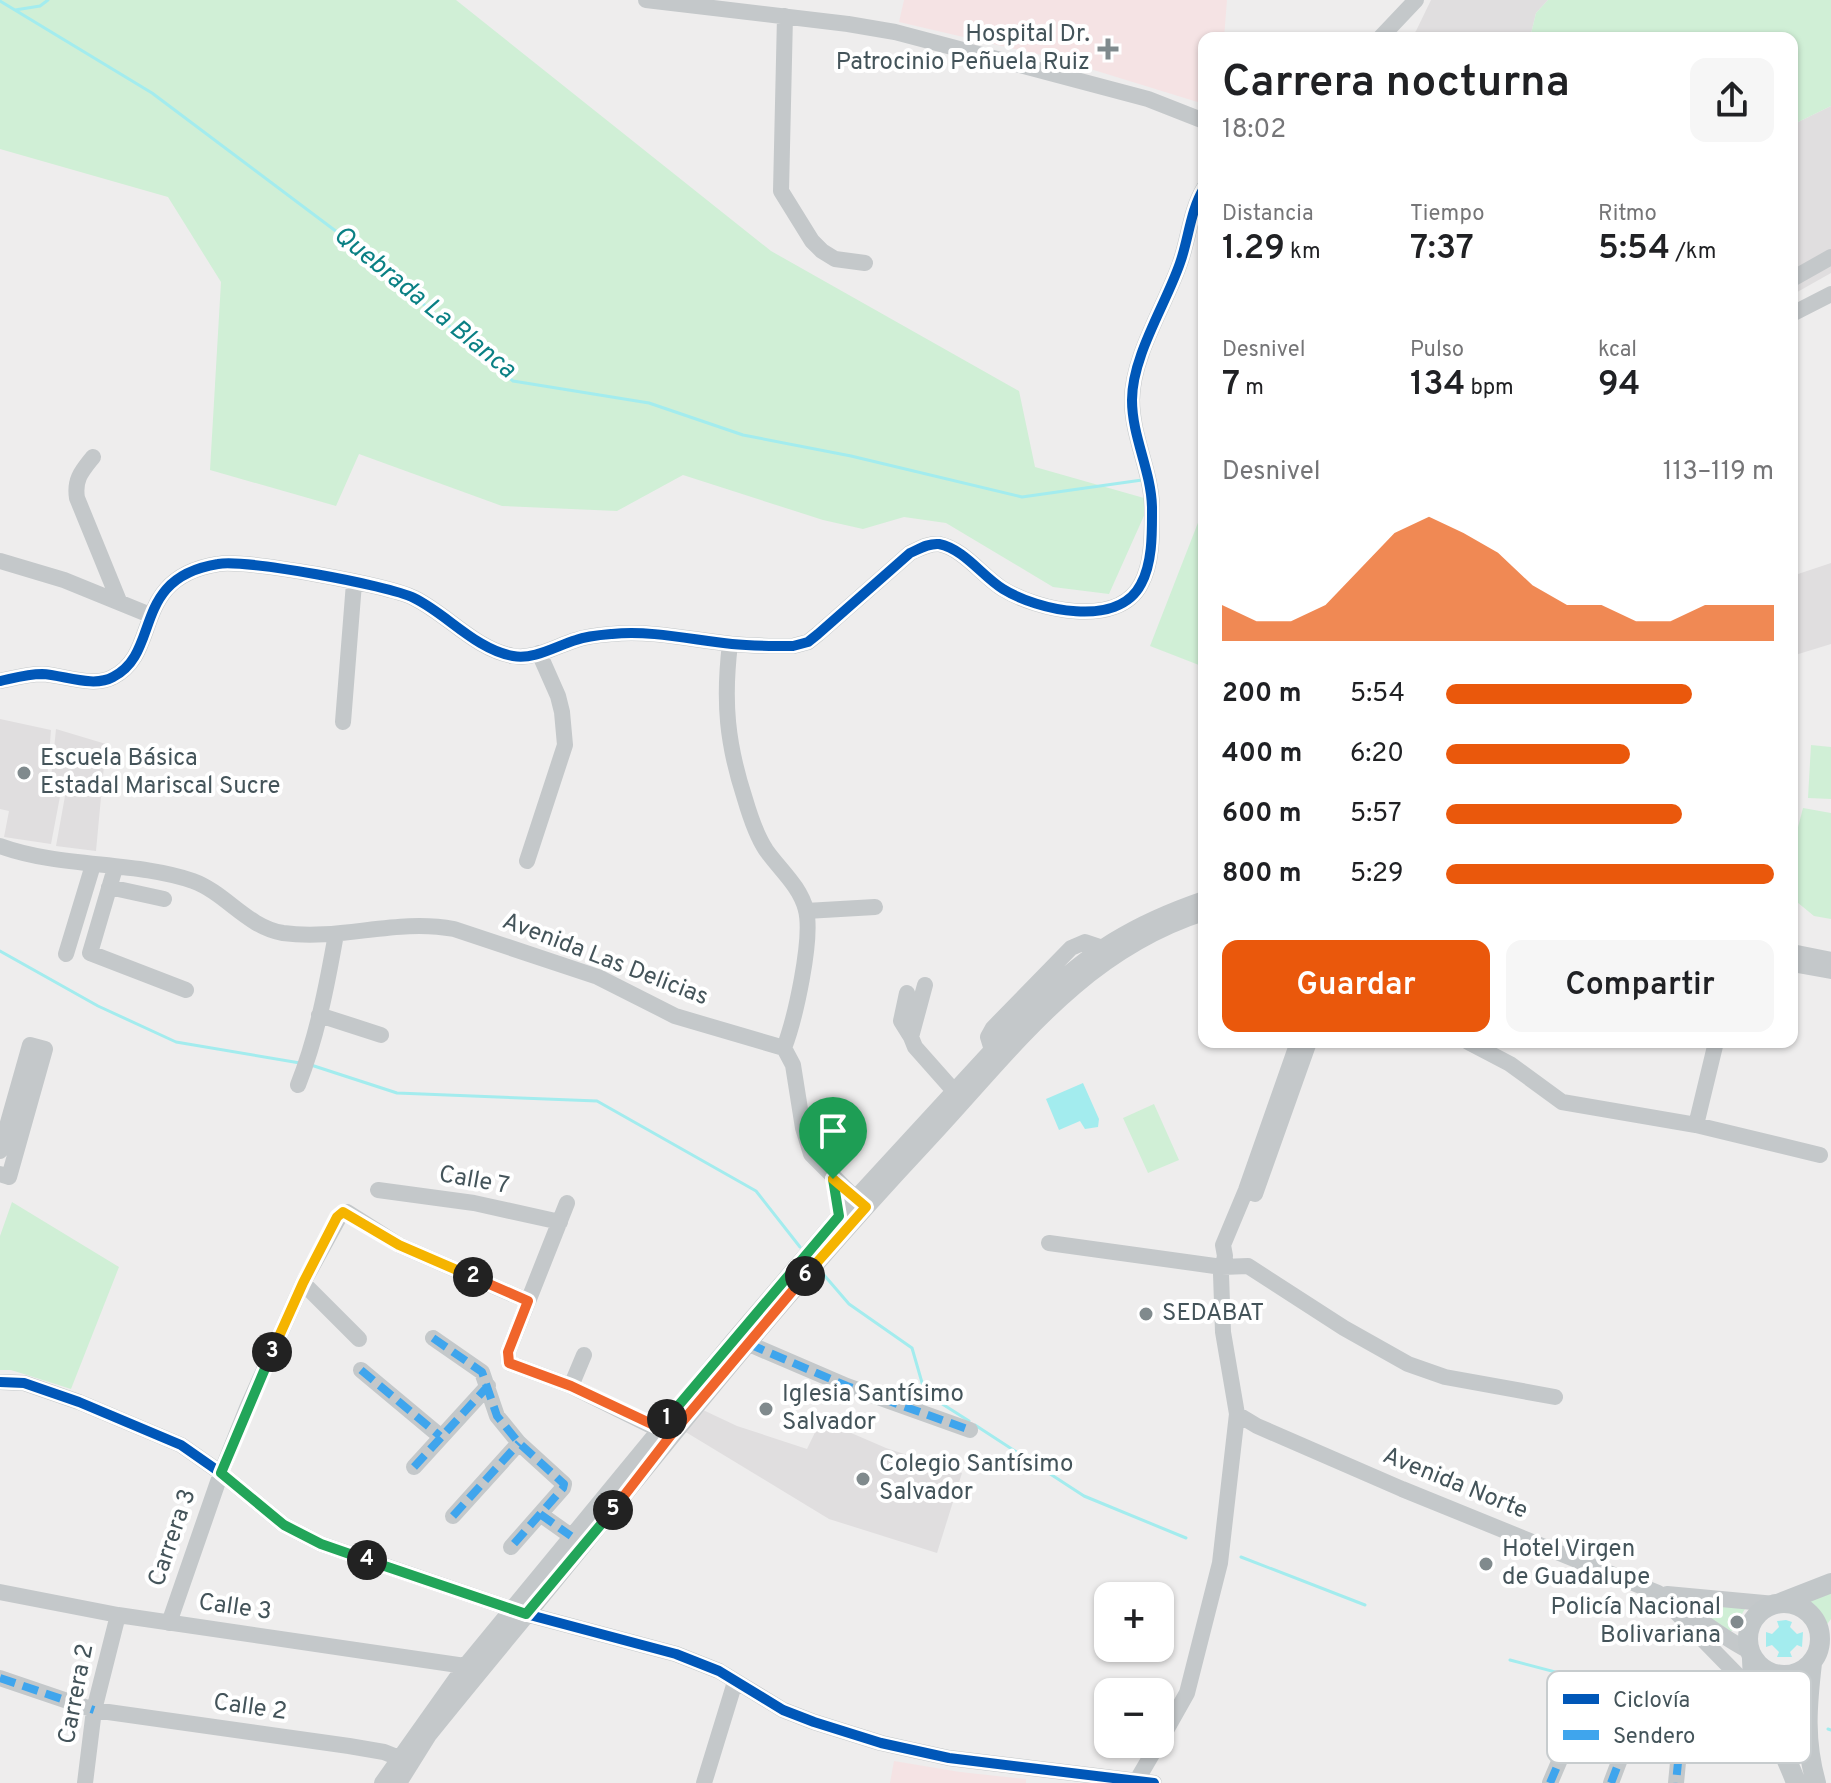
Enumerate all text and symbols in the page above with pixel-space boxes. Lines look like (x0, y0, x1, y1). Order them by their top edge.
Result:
place label: Hospital Dr. Patrocinio Peñuela Ruiz (836, 20, 1090, 78)
marker: Hospital Dr. Patrocinio Peñuela Ruiz (1097, 38, 1119, 60)
text: Carrera nocturna (1222, 56, 1570, 112)
button: share (1690, 58, 1774, 142)
text: 18:02 (1222, 114, 1286, 147)
text: Distancia (1222, 201, 1314, 228)
text: Tiempo (1410, 201, 1484, 228)
text: Ritmo (1598, 201, 1657, 228)
water label: Quebrada La Blanca (326, 219, 522, 387)
text: 1.29 (1222, 228, 1285, 271)
text: 7:37 (1410, 228, 1474, 271)
text: 5:54 (1598, 228, 1670, 271)
text: km (1285, 239, 1321, 266)
text: /km (1670, 239, 1716, 266)
text: Desnivel (1222, 337, 1305, 364)
text: Pulso (1410, 337, 1464, 364)
text: kcal (1598, 337, 1637, 364)
text: 7 (1222, 364, 1240, 407)
text: 134 (1410, 364, 1465, 407)
text: 94 (1598, 364, 1640, 407)
text: m (1240, 375, 1264, 402)
text: bpm (1465, 375, 1514, 402)
text: Desnivel (1222, 456, 1321, 489)
text: 113–119 m (1663, 456, 1774, 489)
text: 200 m (1222, 678, 1301, 711)
text: 5:54 (1350, 678, 1405, 711)
text: 400 m (1222, 738, 1302, 771)
text: 6:20 (1350, 738, 1404, 771)
place label: Escuela Básica Estadal Mariscal Sucre (40, 744, 280, 802)
marker: Escuela Básica Estadal Mariscal Sucre (15, 764, 33, 782)
text: 600 m (1222, 798, 1302, 831)
text: 5:57 (1350, 798, 1401, 831)
text: 800 m (1222, 858, 1302, 891)
text: 5:29 (1350, 858, 1403, 891)
street label: Avenida Las Delicias (498, 907, 712, 1013)
button: Guardar (1222, 940, 1490, 1032)
button: Compartir (1506, 940, 1774, 1032)
pin (799, 1097, 867, 1179)
icon: arrive (811, 1109, 855, 1153)
street label: Calle 7 (437, 1160, 511, 1202)
pin: 6 (785, 1256, 825, 1296)
pin: 2 (453, 1257, 493, 1297)
text: 6 (798, 1262, 812, 1289)
text: 2 (466, 1263, 480, 1290)
place label: SEDABAT (1162, 1299, 1264, 1329)
marker: SEDABAT (1137, 1305, 1155, 1323)
pin: 3 (252, 1332, 292, 1372)
text: 3 (265, 1338, 279, 1365)
place label: Iglesia Santísimo Salvador (782, 1380, 964, 1438)
pin: 1 (647, 1399, 687, 1439)
marker: Iglesia Santísimo Salvador (757, 1400, 775, 1418)
text: 1 (663, 1405, 671, 1432)
street label: Avenida Norte (1378, 1441, 1532, 1527)
place label: Colegio Santísimo Salvador (879, 1450, 1073, 1508)
marker: Colegio Santísimo Salvador (854, 1470, 872, 1488)
street label: Carrera 3 (142, 1485, 204, 1591)
pin: 5 (593, 1490, 633, 1530)
text: 5 (606, 1496, 620, 1523)
place label: Hotel Virgen de Guadalupe (1502, 1535, 1650, 1593)
pin: 4 (347, 1540, 387, 1580)
text: 4 (360, 1546, 374, 1573)
marker: Hotel Virgen de Guadalupe (1477, 1555, 1495, 1573)
map controls (1094, 1582, 1174, 1758)
button: + (1094, 1582, 1174, 1662)
street label: Calle 3 (196, 1588, 274, 1628)
place label: Policía Nacional Bolivariana (1551, 1593, 1721, 1651)
marker: Policía Nacional Bolivariana (1728, 1613, 1746, 1631)
street label: Carrera 2 (53, 1641, 101, 1747)
legend (1547, 1671, 1811, 1763)
button: − (1094, 1678, 1174, 1758)
street label: Calle 2 (211, 1688, 289, 1728)
text: Ciclovía (1613, 1688, 1690, 1715)
text: Sendero (1613, 1724, 1695, 1751)

